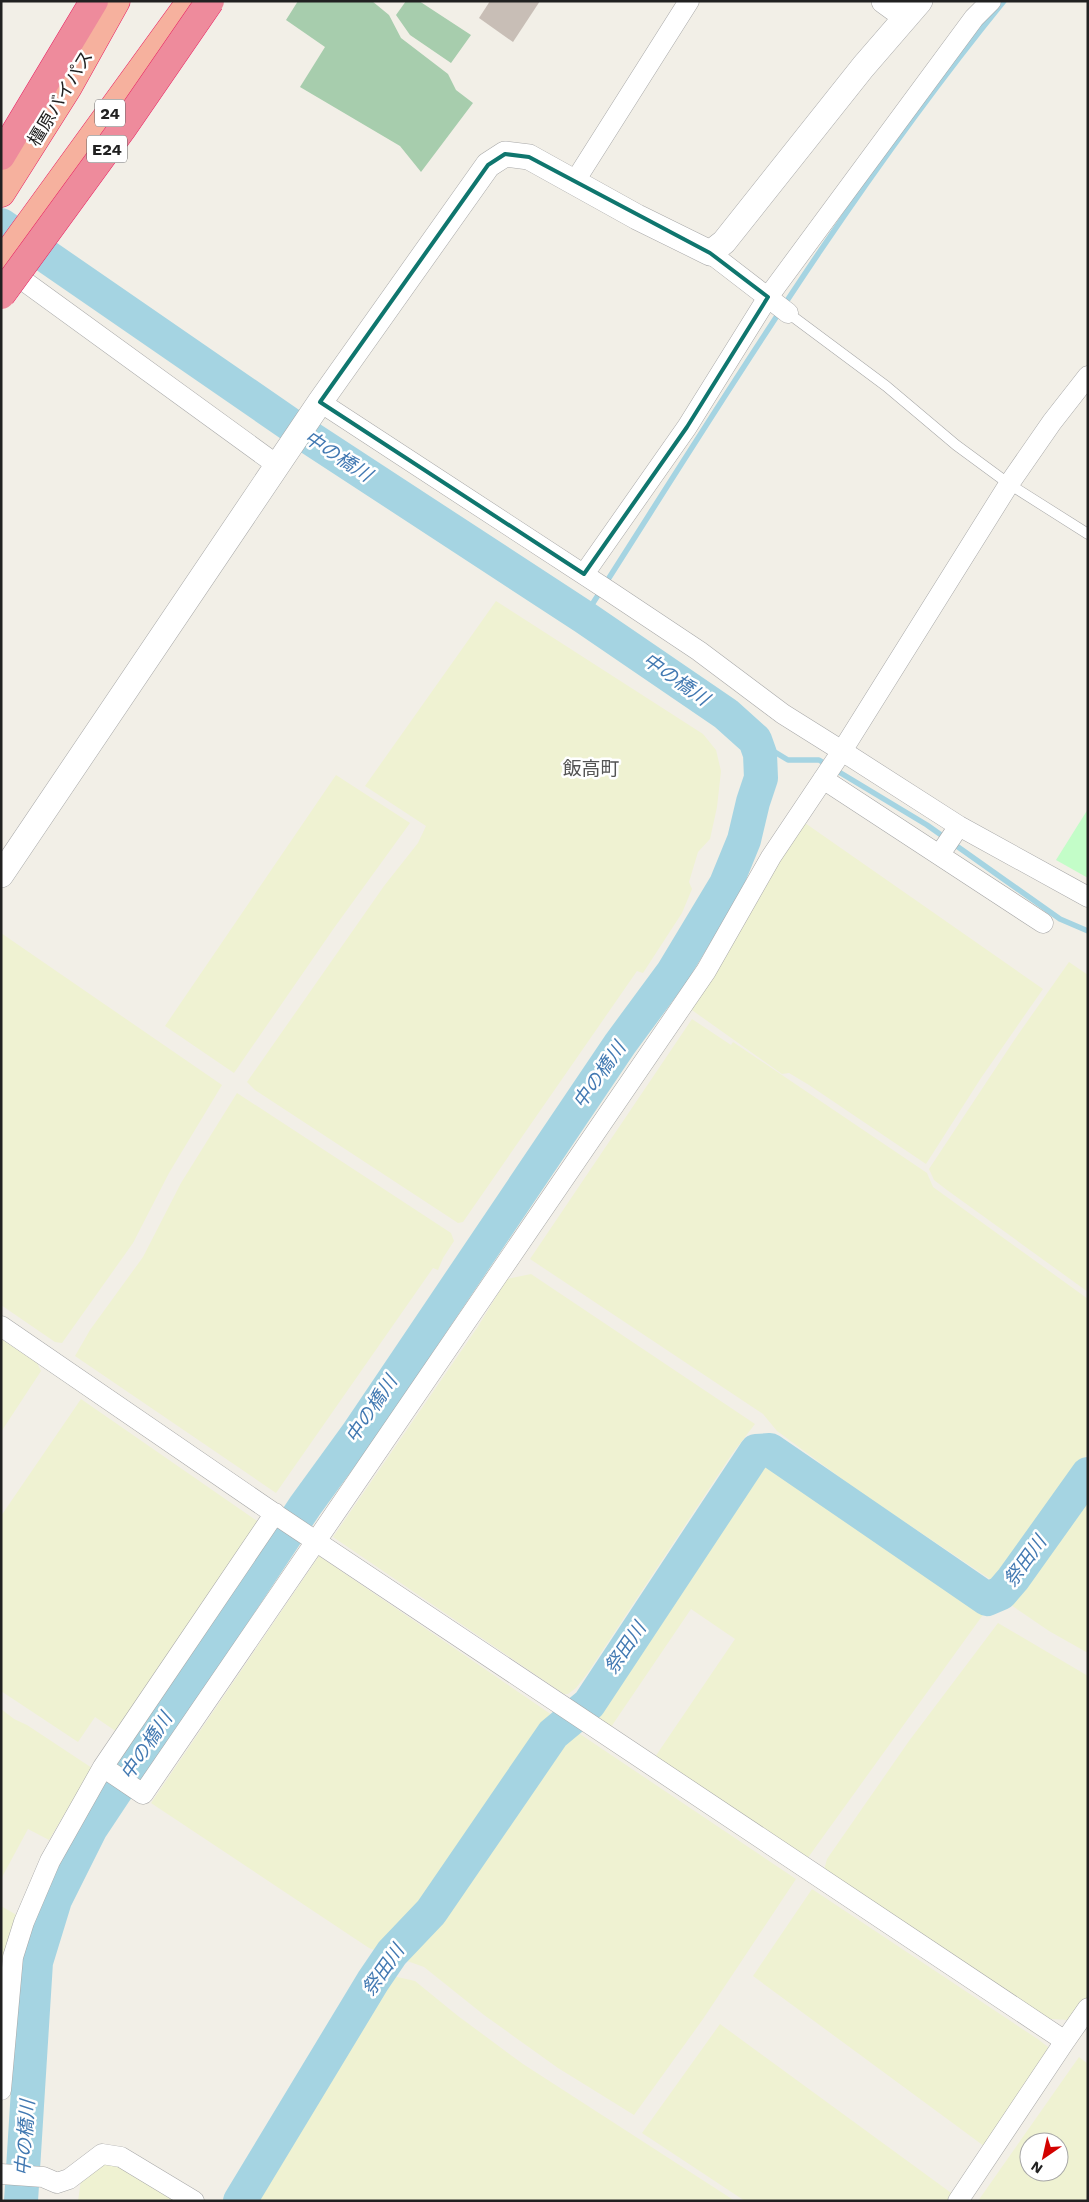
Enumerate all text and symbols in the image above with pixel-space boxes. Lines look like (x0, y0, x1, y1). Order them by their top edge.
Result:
street label: 橿原バイパス (23, 46, 97, 150)
road number: 24 (95, 100, 125, 126)
road number: E24 (87, 136, 127, 162)
water label: 中の橋川 (300, 426, 378, 487)
water label: 中の橋川 (638, 648, 715, 711)
district label: 飯高町 (562, 757, 620, 780)
water label: 中の橋川 (568, 1036, 631, 1113)
water label: 中の橋川 (340, 1369, 403, 1447)
water label: 祭田川 (999, 1530, 1052, 1591)
water label: 祭田川 (600, 1616, 652, 1678)
water label: 中の橋川 (115, 1706, 178, 1784)
water label: 祭田川 (357, 1938, 410, 2000)
water label: 中の橋川 (11, 2097, 39, 2177)
north arrow (1019, 2132, 1069, 2182)
text: N (1028, 2158, 1046, 2177)

